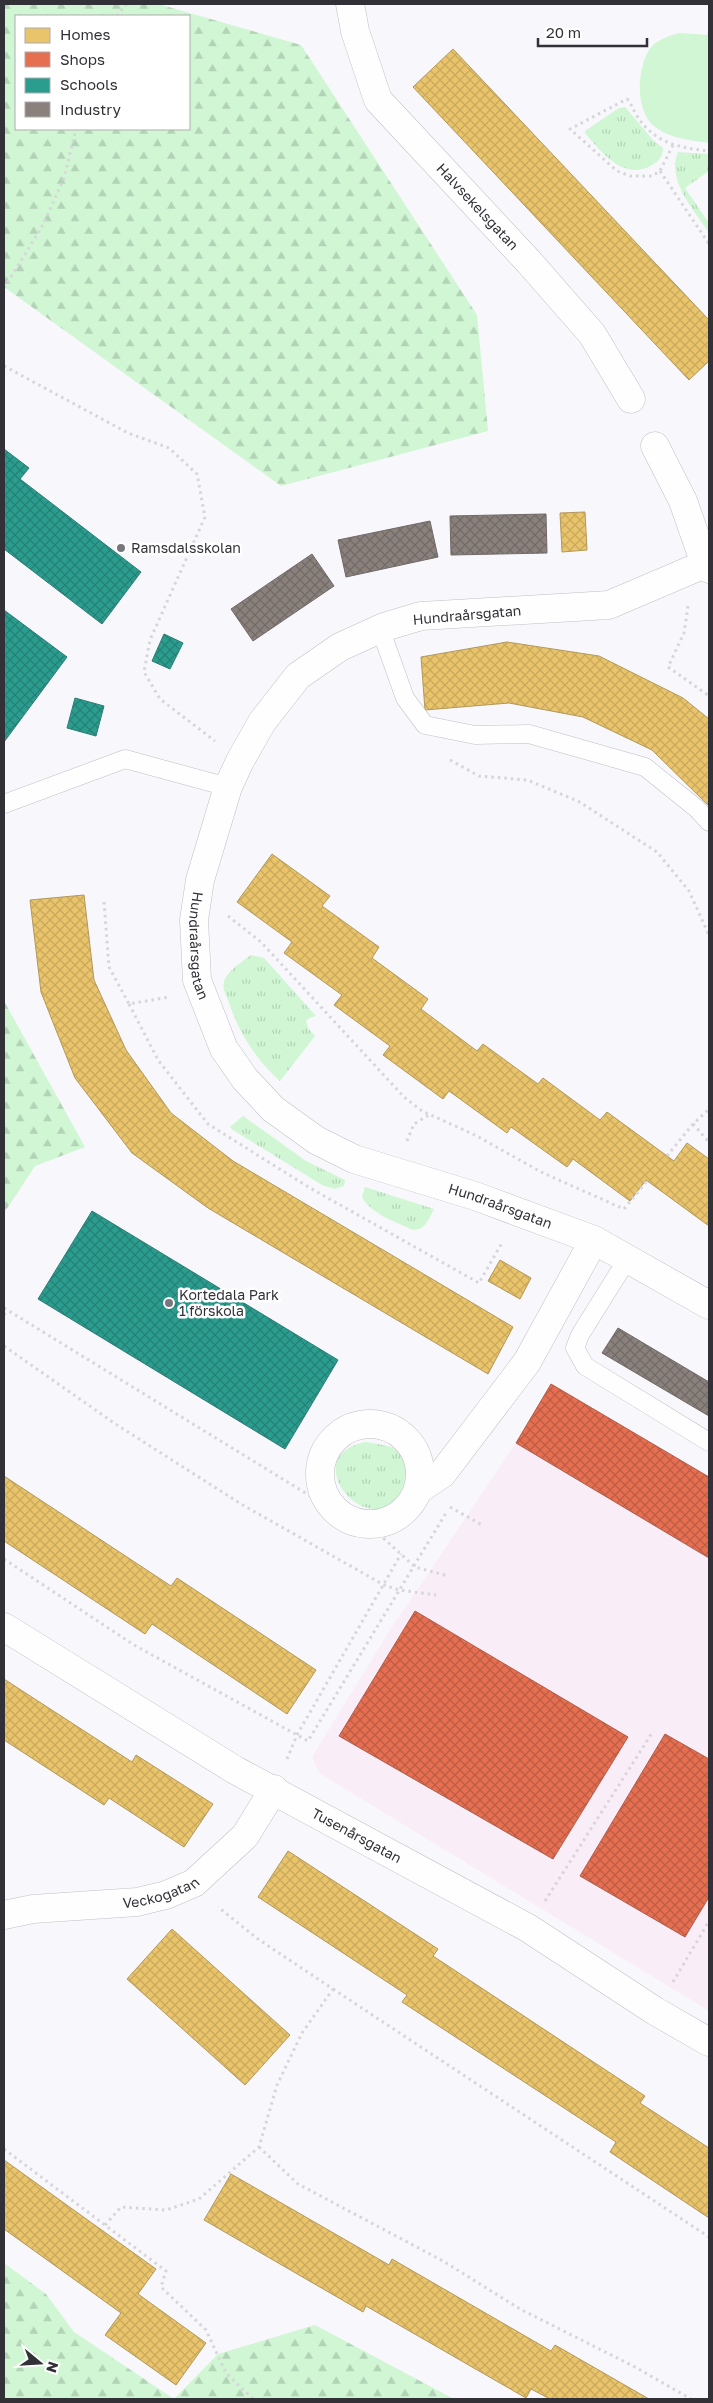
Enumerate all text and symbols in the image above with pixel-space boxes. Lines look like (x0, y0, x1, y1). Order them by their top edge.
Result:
legend (15, 15, 190, 130)
scale bar (538, 15, 647, 47)
text: 20 m (546, 23, 581, 41)
text: Homes (60, 25, 110, 43)
text: Shops (60, 50, 105, 68)
text: Schools (60, 75, 118, 93)
text: Industry (60, 100, 121, 118)
street label: Halvsekelsgatan (433, 159, 522, 253)
place label: Ramsdalsskolan (131, 539, 241, 556)
marker: Ramsdalsskolan (115, 542, 127, 554)
street label: Hundraårsgatan (412, 601, 522, 628)
street label: Hundraårsgatan (186, 891, 213, 1002)
street label: Hundraårsgatan (446, 1179, 555, 1232)
place label: Kortedala Park 1 förskola (179, 1286, 279, 1319)
marker: Kortedala Park 1 förskola (163, 1297, 175, 1309)
street label: Tusenårsgatan (309, 1804, 405, 1866)
street label: Veckogatan (122, 1873, 203, 1911)
north arrow (15, 2338, 65, 2388)
text: N (43, 2359, 63, 2375)

